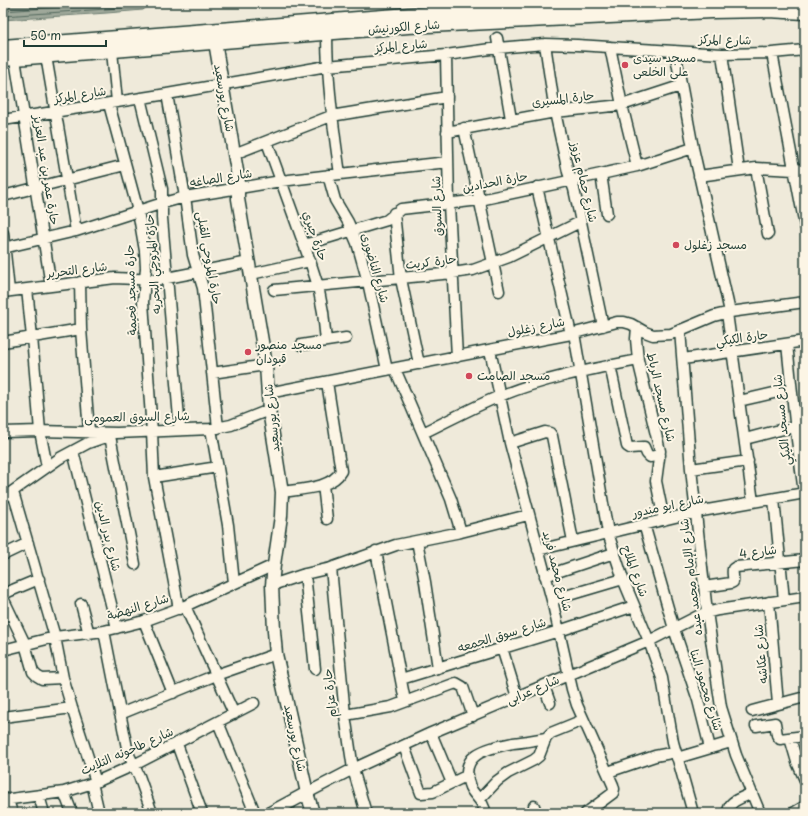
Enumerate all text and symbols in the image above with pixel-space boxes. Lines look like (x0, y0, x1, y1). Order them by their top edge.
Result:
street label: شارع الكورنيش (367, 15, 441, 38)
scale bar (24, 22, 106, 48)
text: 50 m (30, 26, 61, 44)
street label: شارع المركز (697, 30, 752, 49)
street label: شارع المركز (373, 34, 428, 57)
place label: مسجد سيدى على الخلعى (633, 48, 696, 80)
marker: مسجد سيدى على الخلعى (620, 60, 630, 70)
street label: شارع بورسعيد (209, 62, 240, 133)
street label: شارع المركز (51, 81, 108, 108)
street label: حارة المسيرى (530, 85, 595, 111)
street label: حارة عمر بن عبد العزيز (29, 113, 65, 226)
street label: شارع حمام عزوز (566, 139, 603, 224)
street label: شارع الصاغه (188, 163, 254, 192)
street label: حارة الحدادين (461, 166, 529, 196)
street label: شارع السوق (426, 176, 447, 237)
street label: حارة جبري (298, 208, 333, 263)
street label: حارة المروحي القبلى (190, 210, 227, 306)
street label: حارة المروحي البحريه (140, 213, 167, 315)
street label: شارع الناضورى (356, 231, 395, 305)
place label: مسجد زغلول (684, 235, 747, 253)
marker: مسجد زغلول (671, 240, 681, 250)
street label: حارة مسجد فحيمة (119, 244, 141, 336)
street label: حارة كريت (404, 249, 457, 273)
street label: شارع التحرير (45, 256, 108, 283)
street label: شارع زغلول (506, 312, 566, 341)
street label: حارة الكيكي (714, 324, 770, 353)
place label: مسجد منصور قبودان (255, 335, 322, 367)
marker: مسجد منصور قبودان (243, 347, 253, 357)
street label: شارع مسجد الرباط (642, 350, 681, 444)
place label: مسجد الصامت (477, 366, 550, 384)
marker: مسجد الصامت (464, 371, 474, 381)
street label: شارع مسجد الكيكي (767, 373, 798, 467)
street label: شارع بورسعيد (258, 383, 285, 453)
street label: شارع السوق العمومى (84, 406, 190, 427)
street label: شارع ابو مندور (629, 489, 705, 523)
street label: شارع بدر الدين (91, 499, 126, 573)
street label: شارع الإمام محمد عبده (674, 517, 707, 637)
street label: شارع محمد فريد (538, 528, 577, 613)
street label: شارع 4 (738, 540, 778, 563)
street label: شارع الملاح (617, 542, 654, 600)
street label: شارع النهضة (105, 588, 171, 625)
street label: شارع سوق الجمعه (455, 612, 548, 657)
street label: شارع عكاشه (748, 624, 773, 685)
street label: شارع محمود البنا (685, 647, 728, 733)
street label: حارة عزام (317, 668, 342, 718)
street label: شارع عرابى (503, 670, 562, 709)
street label: شارع بورسعيد (279, 702, 312, 773)
street label: شارع طاحونه التلايت (77, 722, 176, 780)

